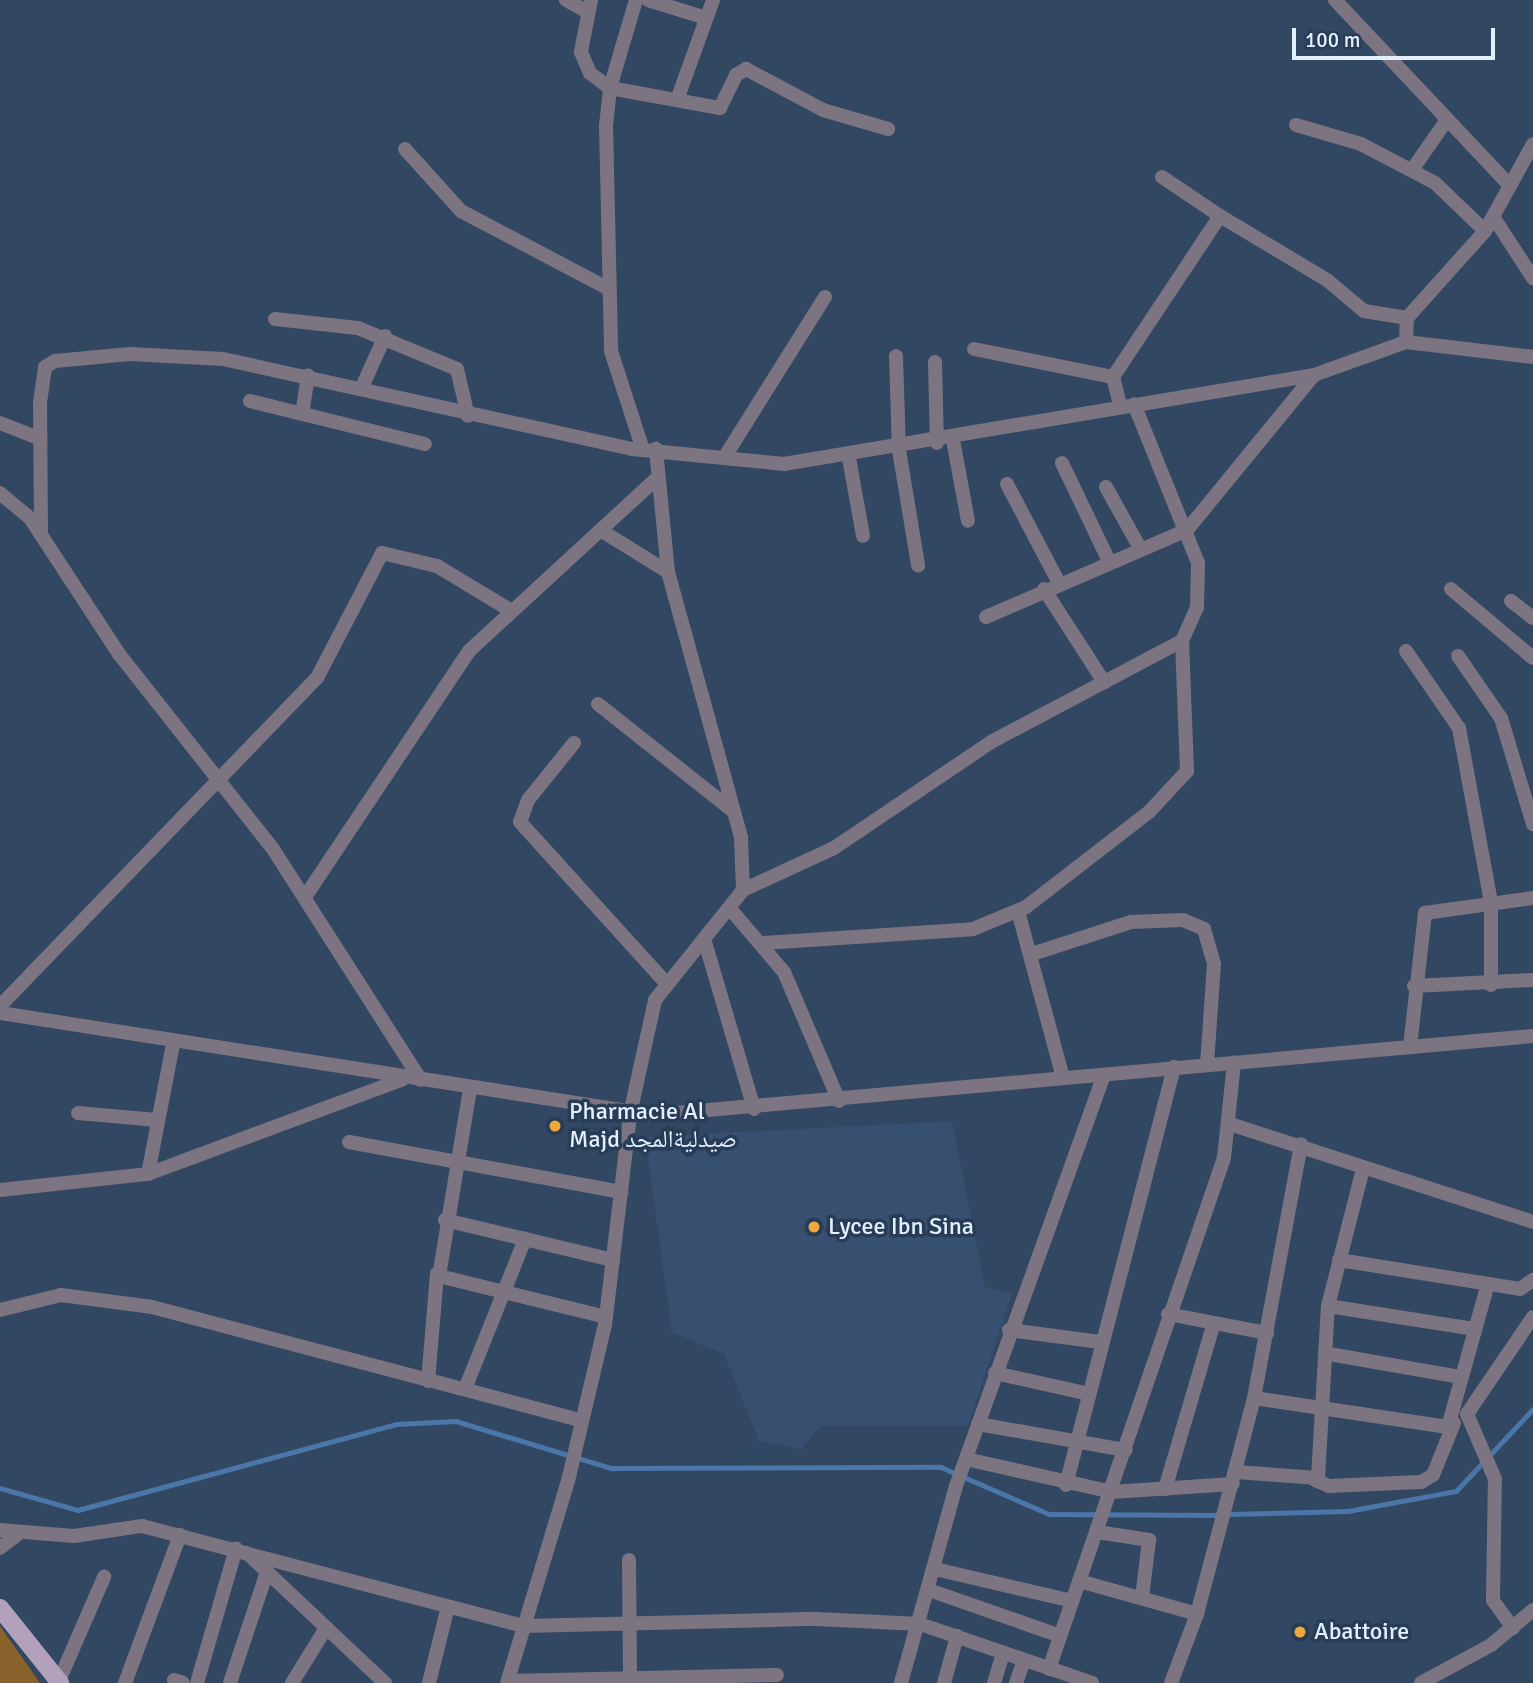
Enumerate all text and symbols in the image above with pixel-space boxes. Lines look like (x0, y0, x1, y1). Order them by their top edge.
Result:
scale bar (1295, 14, 1498, 58)
text: 100 m (1305, 27, 1360, 53)
place label: Pharmacie Al Majd صيدليةالمجد (569, 1098, 737, 1154)
marker: Pharmacie Al Majd صيدليةالمجد (547, 1118, 563, 1134)
place label: Lycee Ibn Sina (828, 1213, 974, 1241)
marker: Lycee Ibn Sina (806, 1219, 822, 1235)
place label: Abattoire (1314, 1618, 1409, 1646)
marker: Abattoire (1292, 1624, 1308, 1640)

